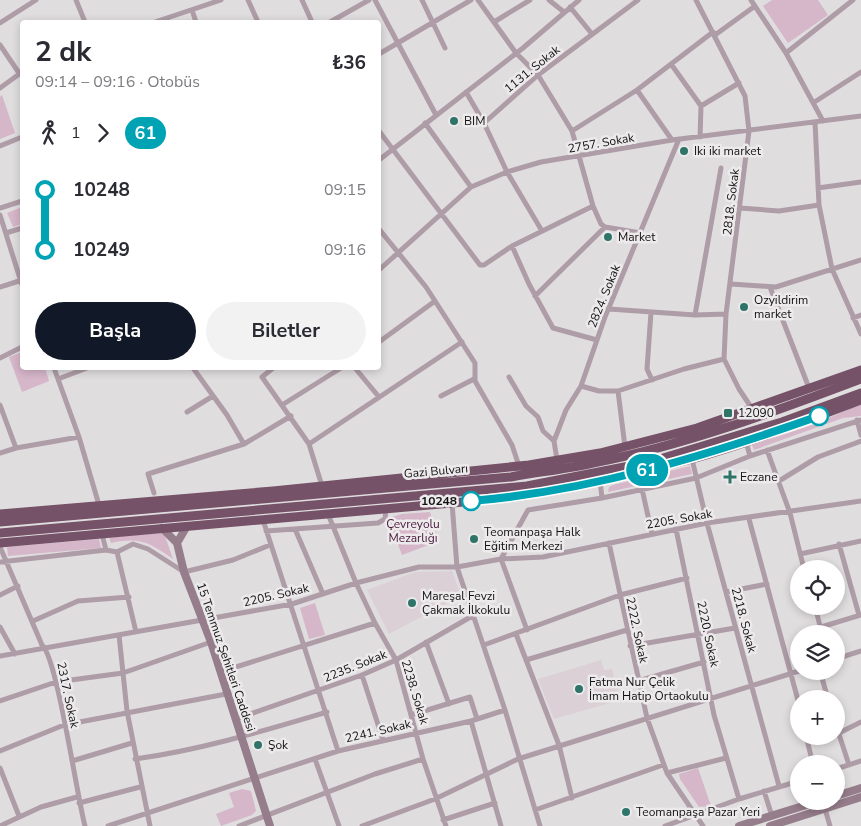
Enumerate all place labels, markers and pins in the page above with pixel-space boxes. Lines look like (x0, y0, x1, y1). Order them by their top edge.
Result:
place label: BIM (464, 113, 485, 129)
marker: BIM (448, 115, 460, 127)
place label: Iki iki market (694, 143, 762, 159)
marker: Iki iki market (678, 145, 690, 157)
place label: Market (618, 229, 656, 245)
marker: Market (602, 231, 614, 243)
place label: Ozyildirim market (754, 292, 808, 322)
marker: Ozyildirim market (738, 301, 750, 313)
place label: 12090 (738, 405, 774, 421)
unlabelled marker (809, 406, 829, 426)
marker: 12090 (722, 407, 734, 419)
place label: Eczane (740, 469, 778, 485)
marker: Eczane (724, 471, 736, 483)
marker: 10248 (461, 491, 481, 511)
place label: 10248 (421, 493, 457, 509)
place label: Teomanpaşa Halk Eğitim Merkezi (484, 524, 581, 554)
marker: Teomanpaşa Halk Eğitim Merkezi (468, 533, 480, 545)
place label: Mareşal Fevzi Çakmak İlkokulu (422, 588, 510, 618)
marker: Mareşal Fevzi Çakmak İlkokulu (406, 597, 418, 609)
place label: Fatma Nur Çelik İmam Hatip Ortaokulu (589, 674, 709, 704)
marker: Fatma Nur Çelik İmam Hatip Ortaokulu (573, 683, 585, 695)
place label: Şok (268, 737, 289, 753)
marker: Şok (252, 739, 264, 751)
place label: Teomanpaşa Pazar Yeri (636, 804, 760, 820)
marker: Teomanpaşa Pazar Yeri (620, 806, 632, 818)

